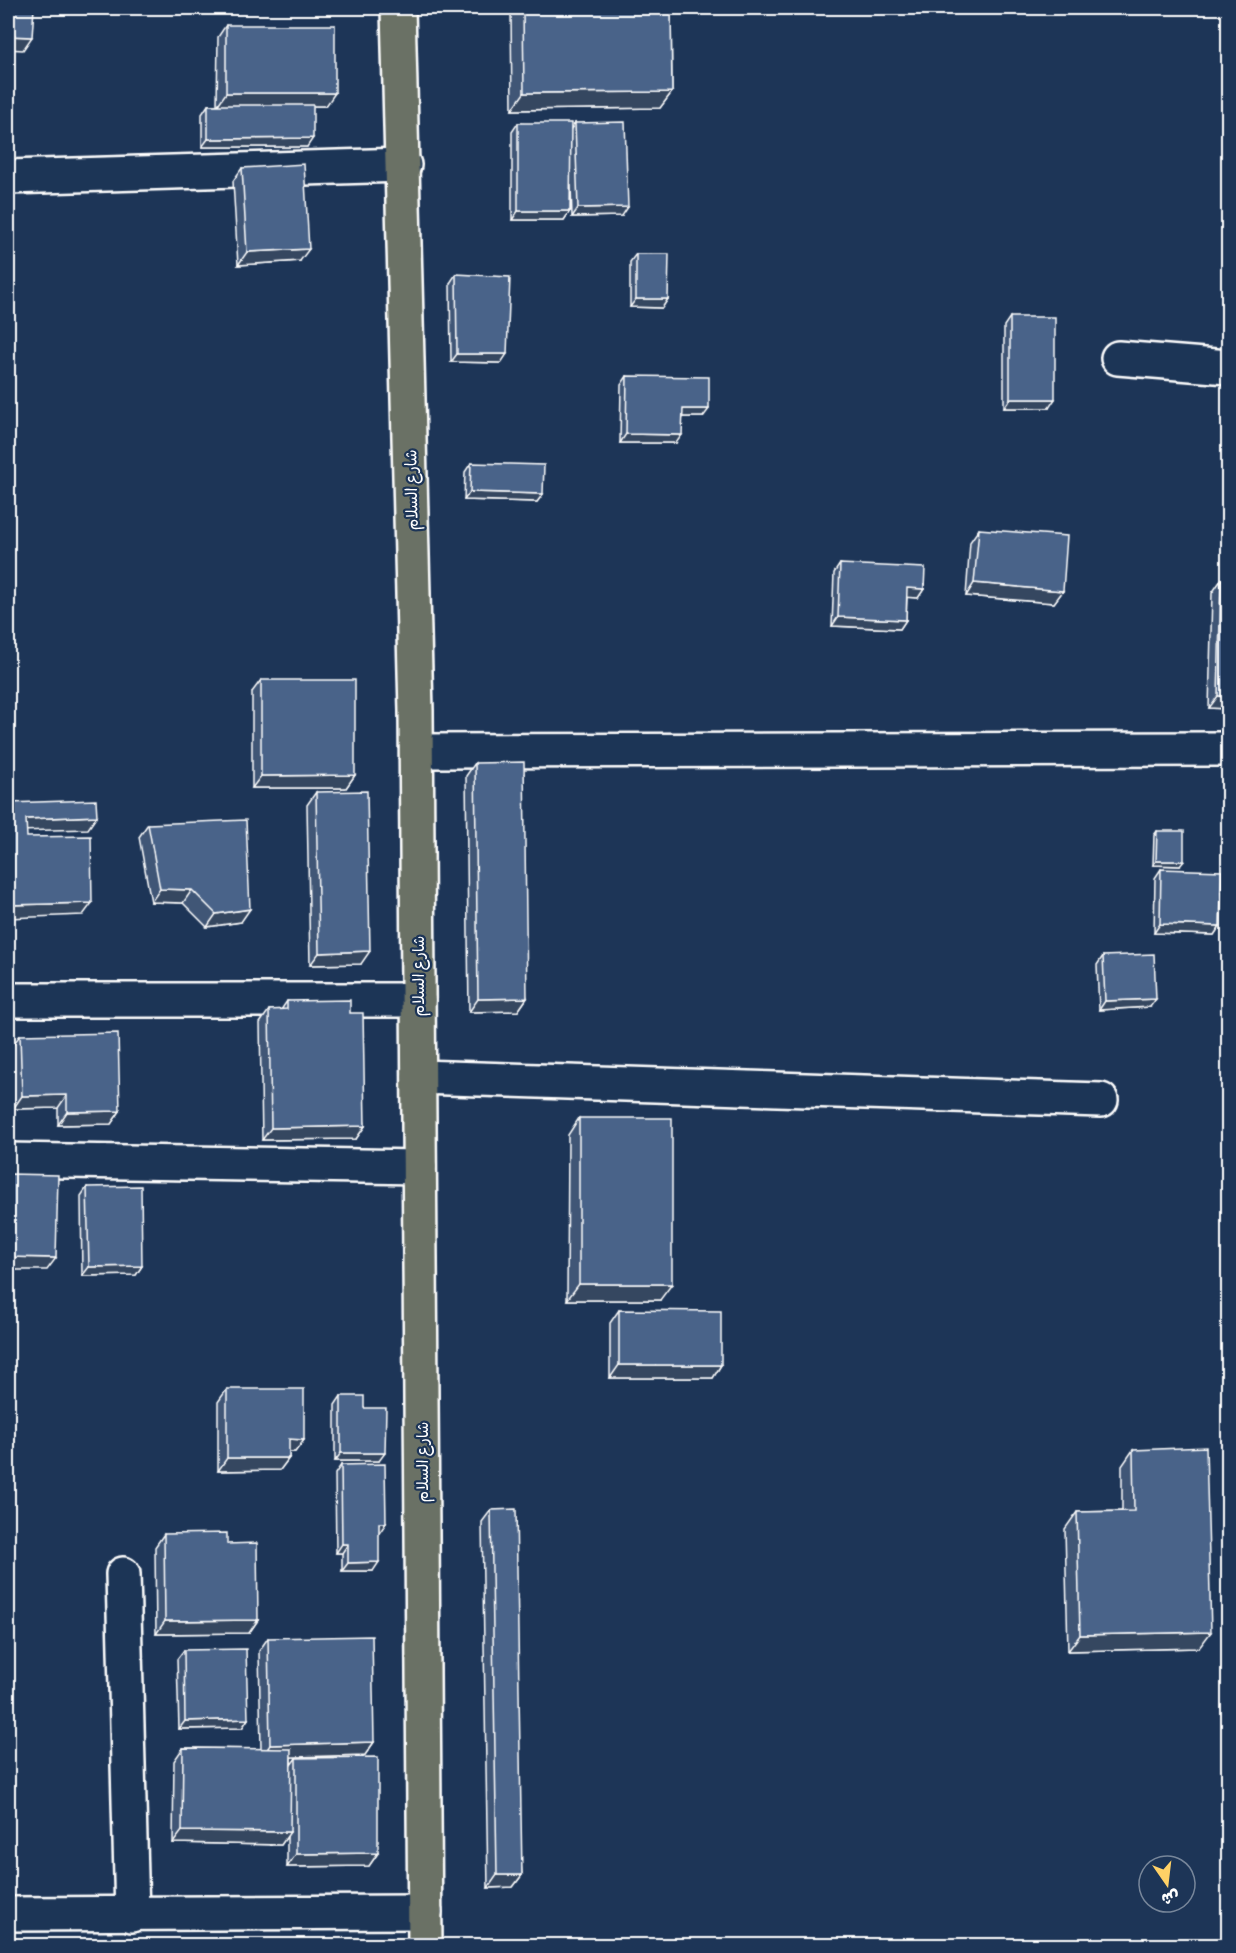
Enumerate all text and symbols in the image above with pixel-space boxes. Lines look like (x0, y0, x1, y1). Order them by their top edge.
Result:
street label: شارع السلام (401, 449, 425, 531)
street label: شارع السلام (409, 936, 431, 1016)
street label: شارع السلام (413, 1422, 435, 1502)
north arrow (1137, 1854, 1197, 1914)
text: ش (1159, 1886, 1181, 1909)

